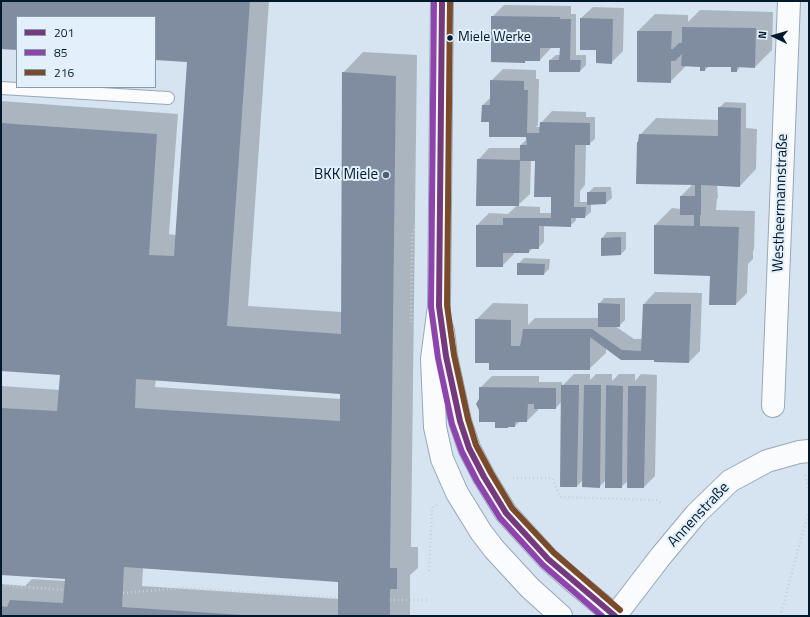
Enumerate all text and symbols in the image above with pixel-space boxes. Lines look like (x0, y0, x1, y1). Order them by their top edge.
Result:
legend (16, 16, 156, 88)
north arrow (754, 16, 794, 56)
text: 201 (54, 23, 74, 42)
place label: Miele Werke (458, 30, 531, 46)
text: N (754, 30, 770, 39)
marker: Miele Werke (445, 33, 455, 43)
text: 85 (54, 43, 67, 62)
text: 216 (54, 63, 74, 82)
street label: Westheermannstraße (770, 133, 792, 273)
place label: BKK Miele (314, 166, 378, 184)
marker: BKK Miele (381, 170, 391, 180)
street label: Annenstraße (665, 479, 733, 551)

